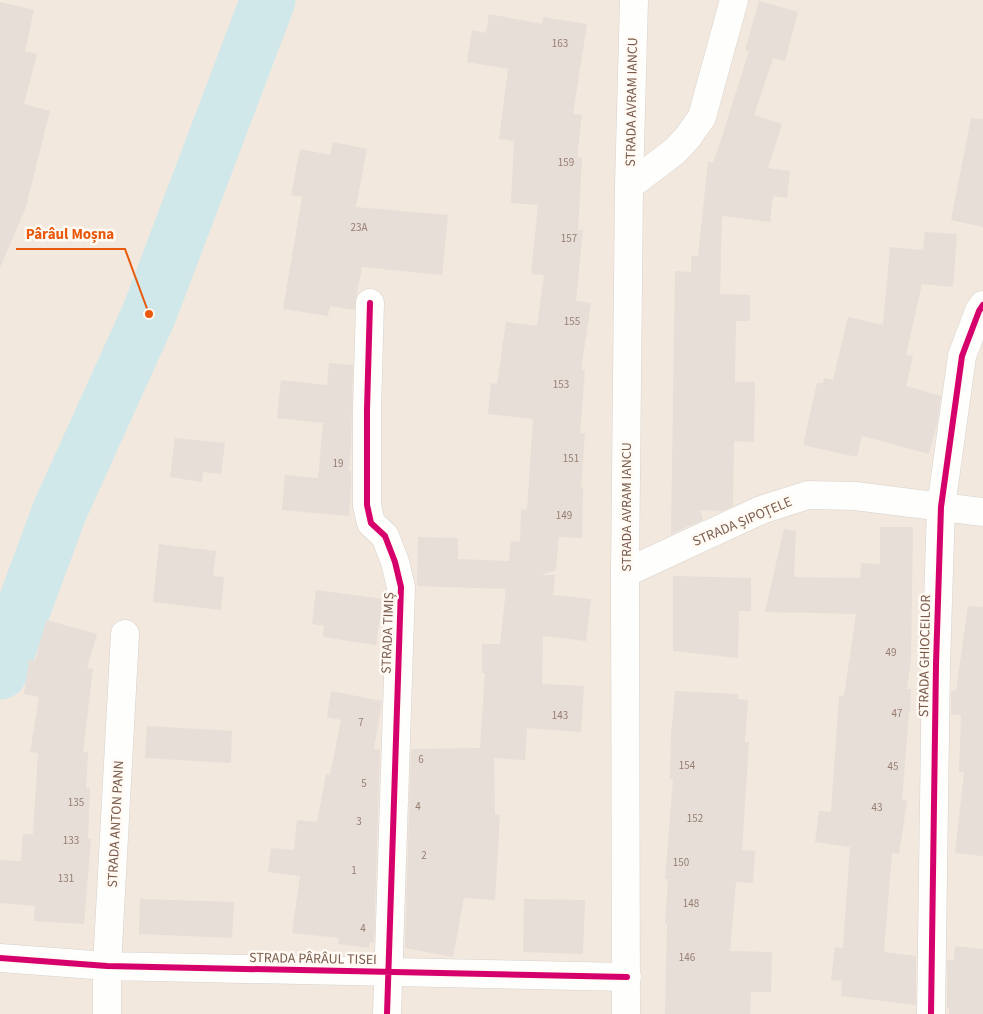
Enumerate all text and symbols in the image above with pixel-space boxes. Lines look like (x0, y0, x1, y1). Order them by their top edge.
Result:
house number: 163 (552, 36, 568, 51)
street label: STRADA AVRAM IANCU (621, 37, 643, 167)
house number: 159 (558, 155, 574, 170)
callout: Pârâul Moșna (16, 219, 125, 249)
house number: 23A (351, 220, 367, 235)
text: Pârâul Moșna (26, 224, 114, 245)
house number: 157 (561, 231, 577, 246)
house number: 155 (564, 314, 580, 329)
house number: 153 (553, 377, 569, 392)
street label: STRADA AVRAM IANCU (617, 442, 637, 572)
house number: 151 (563, 451, 579, 466)
house number: 19 (333, 456, 343, 471)
street label: STRADA ȘIPOȚELE (690, 492, 795, 552)
house number: 149 (556, 508, 572, 523)
street label: STRADA TIMIȘ (377, 592, 399, 674)
street label: STRADA GHIOCEILOR (914, 595, 936, 717)
house number: 49 (886, 645, 896, 660)
house number: 47 (892, 706, 902, 721)
house number: 143 (552, 708, 568, 723)
house number: 7 (358, 715, 364, 730)
house number: 6 (418, 752, 424, 767)
house number: 154 (679, 758, 696, 773)
house number: 45 (888, 759, 898, 774)
street label: STRADA ANTON PANN (103, 760, 129, 888)
house number: 5 (361, 776, 367, 791)
house number: 135 (68, 795, 84, 810)
house number: 4 (415, 799, 421, 814)
house number: 43 (872, 800, 882, 815)
house number: 152 (687, 811, 703, 826)
house number: 3 (356, 814, 362, 829)
house number: 133 (63, 833, 79, 848)
house number: 2 (421, 848, 427, 863)
house number: 150 (673, 855, 689, 870)
house number: 1 (351, 863, 357, 878)
house number: 131 (58, 871, 74, 886)
house number: 148 (683, 896, 700, 911)
house number: 4 (360, 921, 366, 936)
street label: STRADA PÂRÂUL TISEI (249, 948, 377, 970)
house number: 146 (679, 950, 696, 965)

